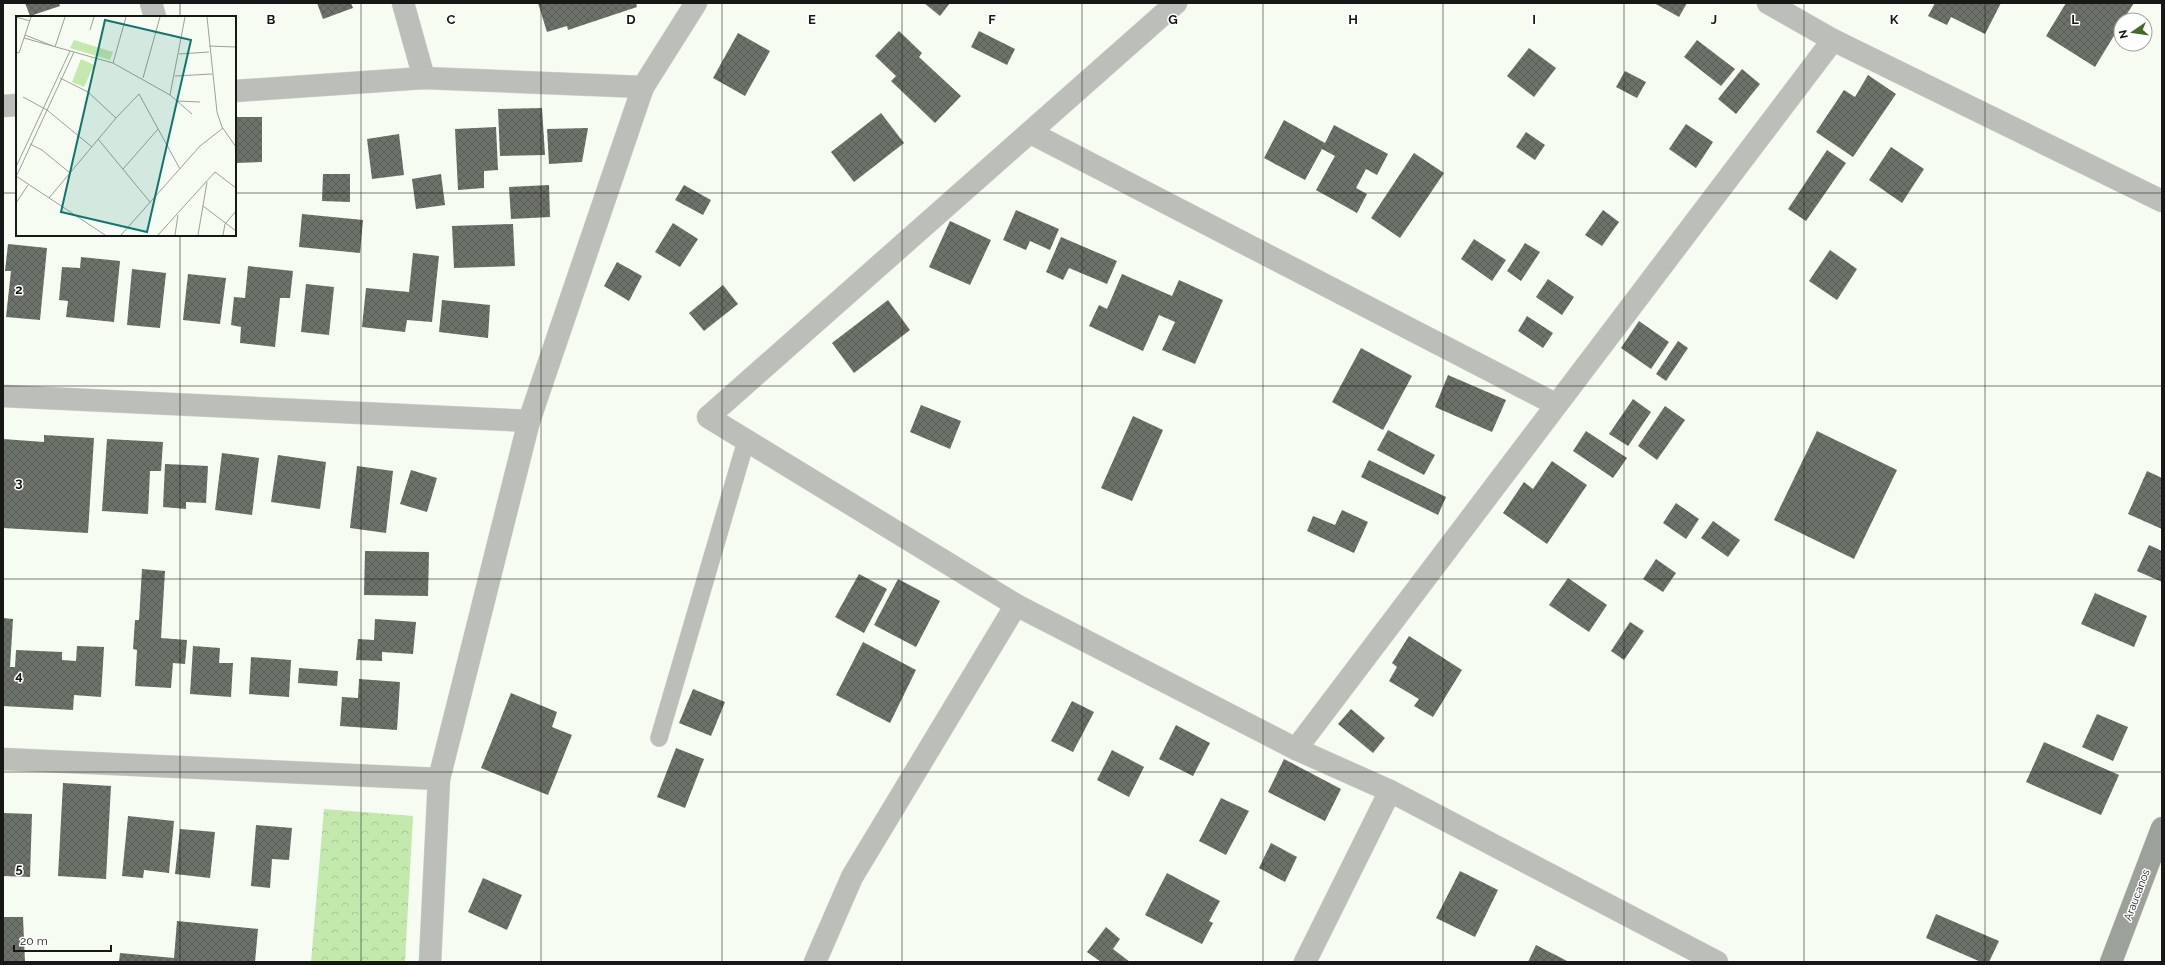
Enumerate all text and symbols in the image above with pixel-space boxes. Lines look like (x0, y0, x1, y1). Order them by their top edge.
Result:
text: B (267, 12, 276, 27)
text: C (447, 12, 456, 27)
text: D (626, 12, 636, 27)
text: E (808, 12, 816, 27)
text: F (988, 12, 996, 27)
text: G (1168, 12, 1178, 27)
text: H (1348, 12, 1358, 27)
text: I (1532, 12, 1536, 27)
text: J (1711, 12, 1717, 27)
text: K (1890, 12, 1899, 27)
text: L (2071, 12, 2079, 27)
north arrow (2113, 12, 2153, 52)
inset map (16, 16, 236, 236)
text: N (2116, 29, 2131, 40)
text: 2 (15, 282, 23, 297)
text: 3 (15, 475, 23, 490)
text: 4 (15, 668, 23, 683)
text: 5 (15, 861, 23, 876)
street label: Araucanos (2121, 867, 2153, 923)
scale bar (14, 927, 111, 953)
text: 20 m (20, 934, 48, 948)

